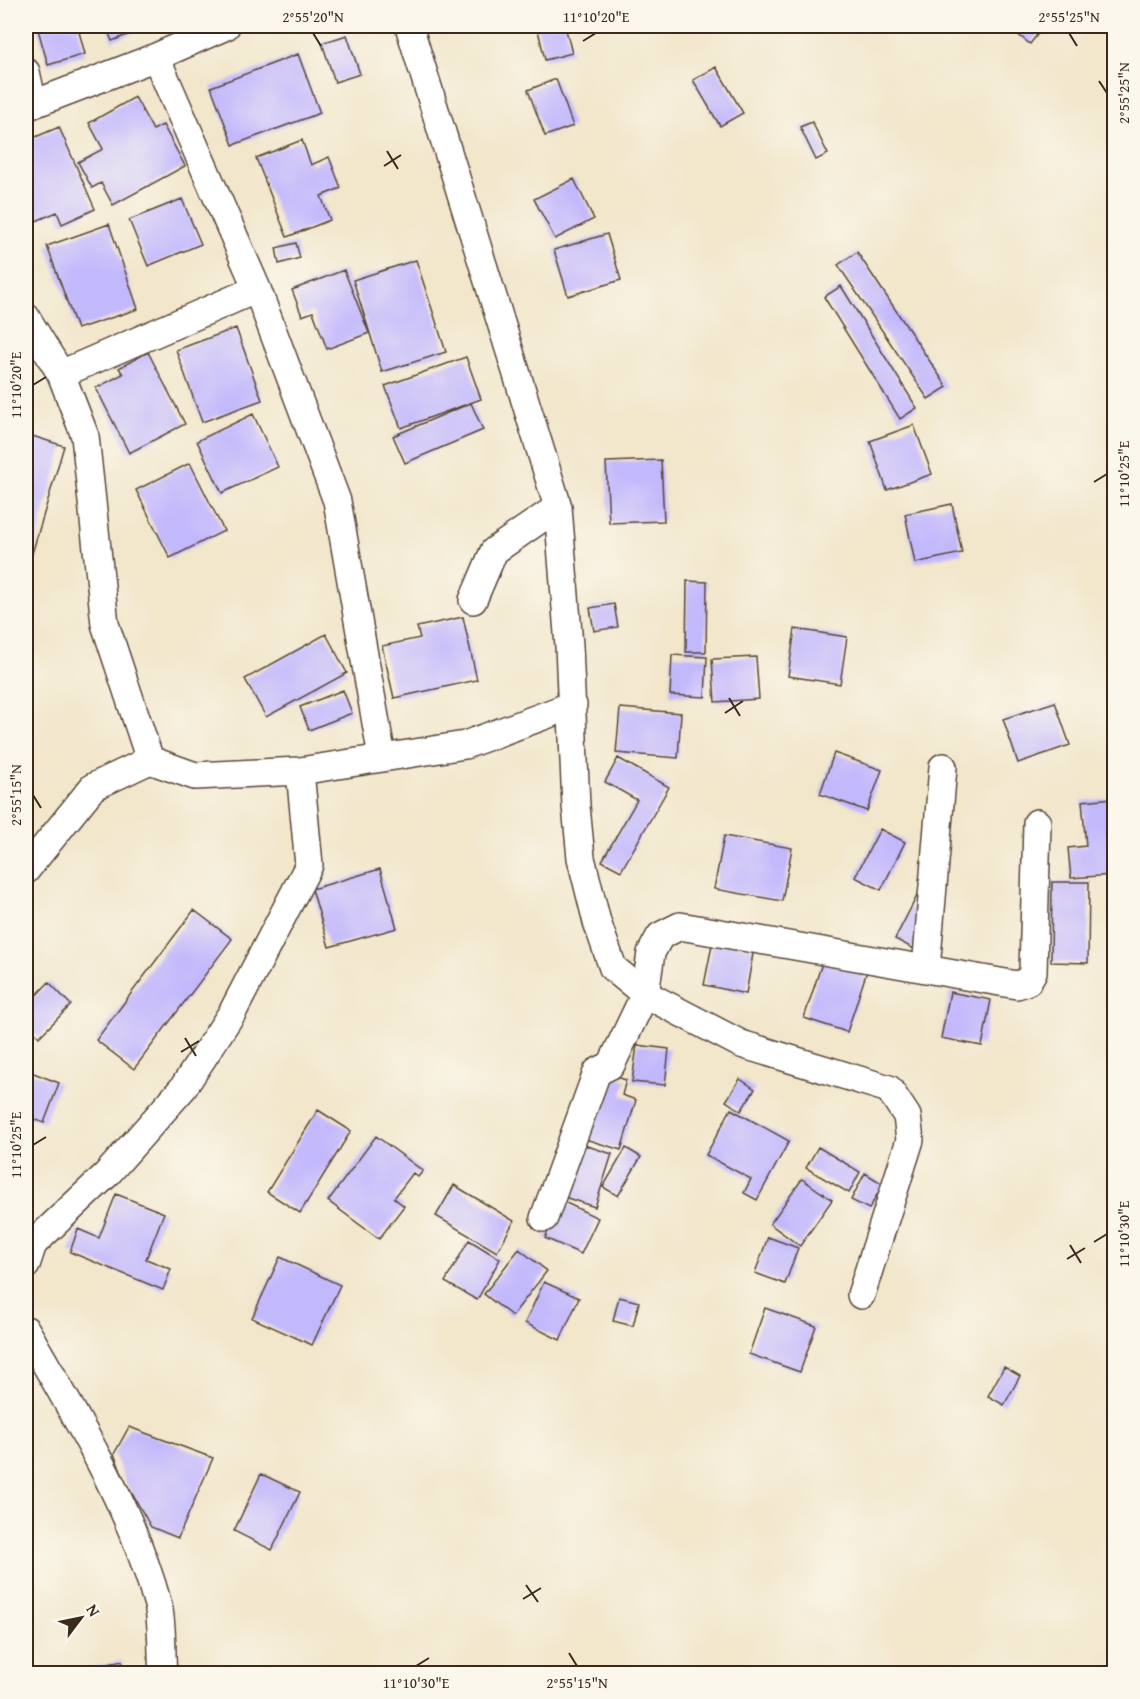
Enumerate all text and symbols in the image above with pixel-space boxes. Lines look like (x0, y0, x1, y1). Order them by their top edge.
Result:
text: 2°55'20"N (282, 6, 344, 27)
text: 11°10'20"E (563, 6, 630, 27)
text: 2°55'25"N (1038, 6, 1100, 27)
text: 2°55'25"N (1113, 62, 1134, 124)
text: 11°10'20"E (5, 351, 26, 418)
text: 11°10'25"E (1113, 440, 1134, 507)
text: 2°55'15"N (5, 764, 26, 826)
text: 11°10'25"E (5, 1111, 26, 1178)
text: 11°10'30"E (1113, 1200, 1134, 1267)
north arrow (51, 1588, 111, 1648)
text: N (81, 1599, 107, 1621)
text: 11°10'30"E (383, 1672, 450, 1693)
text: 2°55'15"N (546, 1672, 608, 1693)

